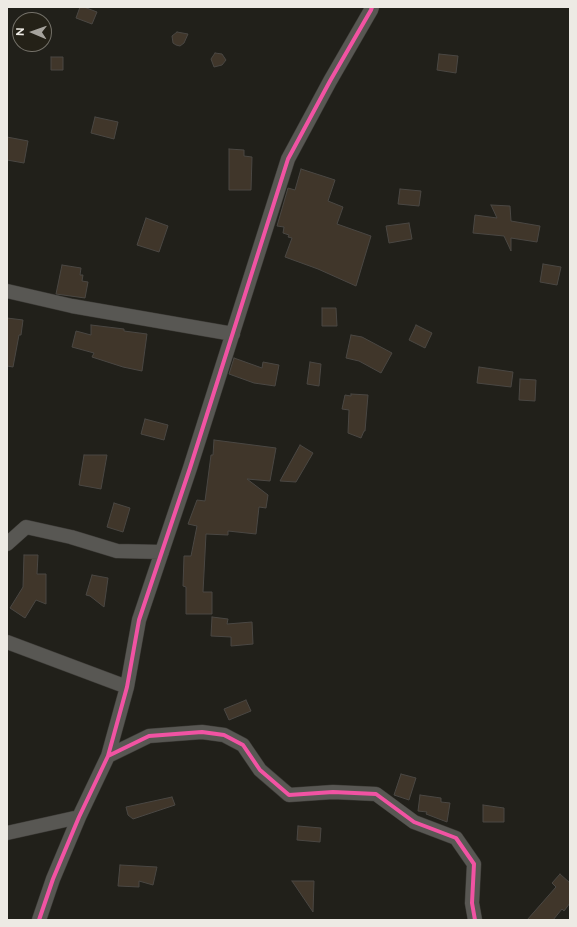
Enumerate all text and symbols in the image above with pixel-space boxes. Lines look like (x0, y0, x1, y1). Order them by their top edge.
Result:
north arrow (12, 12, 52, 52)
text: N (14, 27, 27, 36)

